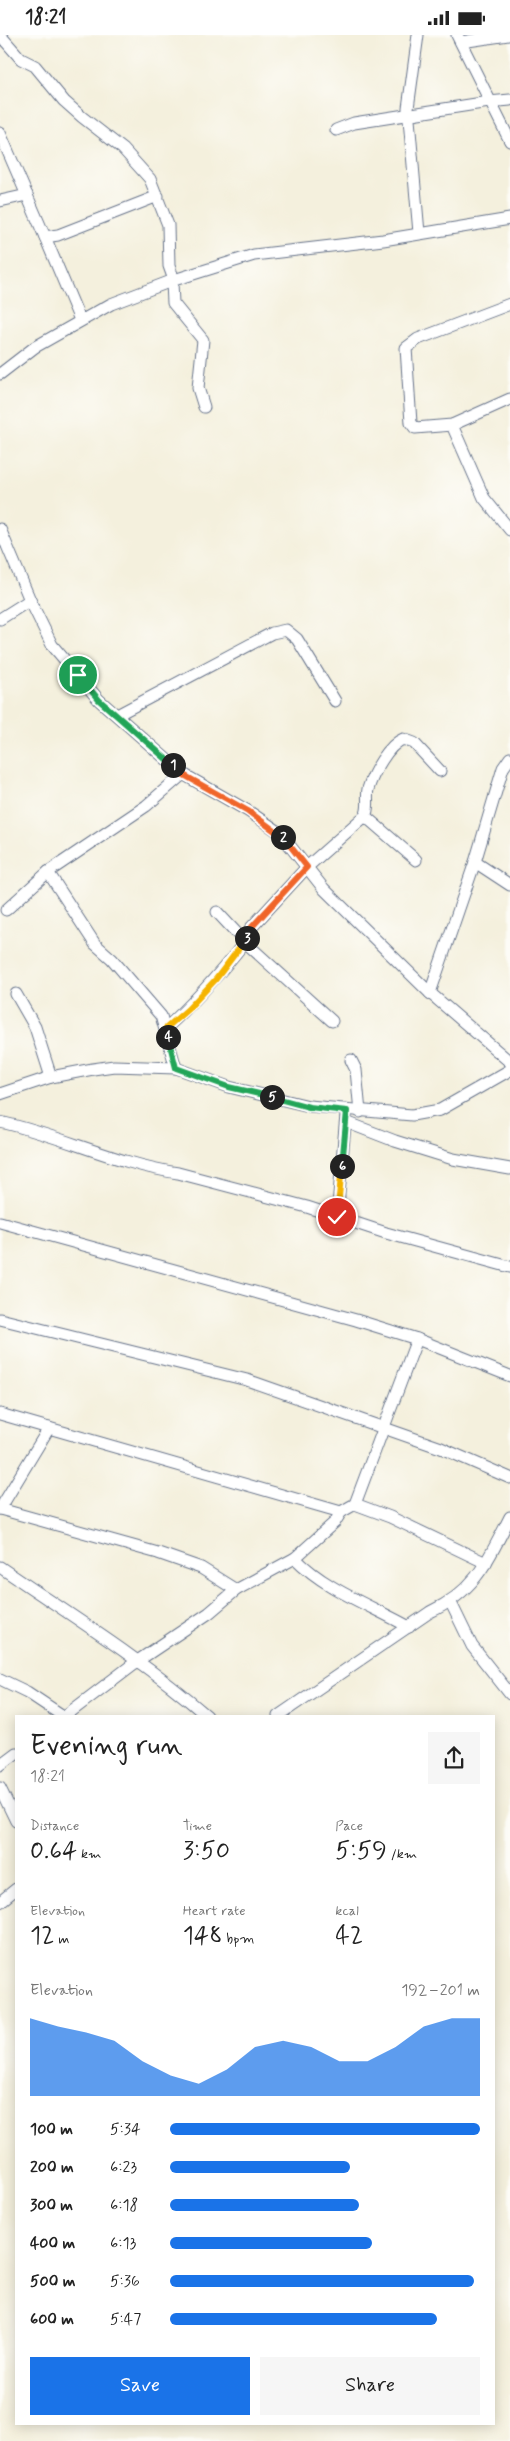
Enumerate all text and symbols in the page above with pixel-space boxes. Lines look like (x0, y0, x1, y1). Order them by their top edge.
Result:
text: 18:21 (25, 5, 66, 30)
pin (57, 654, 99, 696)
icon: arrive (64, 661, 92, 689)
pin: 1 (160, 753, 186, 777)
text: 1 (170, 756, 177, 774)
pin: 2 (270, 825, 296, 849)
text: 2 (280, 828, 287, 846)
pin: 3 (234, 925, 260, 951)
text: 3 (244, 929, 251, 947)
pin: 4 (156, 1025, 180, 1049)
text: 4 (164, 1028, 173, 1046)
pin: 5 (260, 1085, 284, 1109)
text: 5 (268, 1088, 277, 1106)
pin: 6 (330, 1153, 354, 1179)
text: 6 (339, 1157, 346, 1175)
pin (316, 1196, 358, 1238)
icon: check (323, 1203, 351, 1231)
text: Evening run (30, 1728, 183, 1765)
button: share (428, 1732, 480, 1784)
text: 18:21 (30, 1766, 65, 1787)
text: Distance (30, 1817, 79, 1835)
text: Time (183, 1817, 212, 1835)
text: Pace (335, 1817, 363, 1835)
text: 0.64 (30, 1835, 77, 1868)
text: 3:50 (183, 1835, 230, 1868)
text: 5:59 (335, 1835, 387, 1868)
text: km (77, 1845, 101, 1863)
text: /km (387, 1845, 417, 1863)
text: Elevation (30, 1902, 85, 1920)
text: Heart rate (183, 1902, 246, 1920)
text: kcal (335, 1902, 359, 1920)
text: 12 (30, 1920, 54, 1953)
text: 148 (183, 1920, 223, 1953)
text: 42 (335, 1920, 363, 1953)
text: m (54, 1930, 69, 1948)
text: bpm (223, 1930, 255, 1948)
text: Elevation (30, 1980, 93, 2001)
text: 192–201 m (401, 1980, 480, 2001)
text: 100 m (30, 2119, 73, 2140)
text: 5:34 (110, 2119, 141, 2140)
text: 200 m (30, 2157, 74, 2178)
text: 6:23 (110, 2157, 137, 2178)
text: 300 m (30, 2195, 73, 2216)
text: 6:18 (110, 2195, 138, 2216)
text: 400 m (30, 2233, 75, 2254)
text: 6:13 (110, 2233, 136, 2254)
text: 500 m (30, 2271, 75, 2292)
text: 5:36 (110, 2271, 140, 2292)
text: 600 m (30, 2309, 74, 2330)
text: 5:47 (110, 2309, 141, 2330)
button: Save (30, 2357, 250, 2415)
button: Share (260, 2357, 480, 2415)

